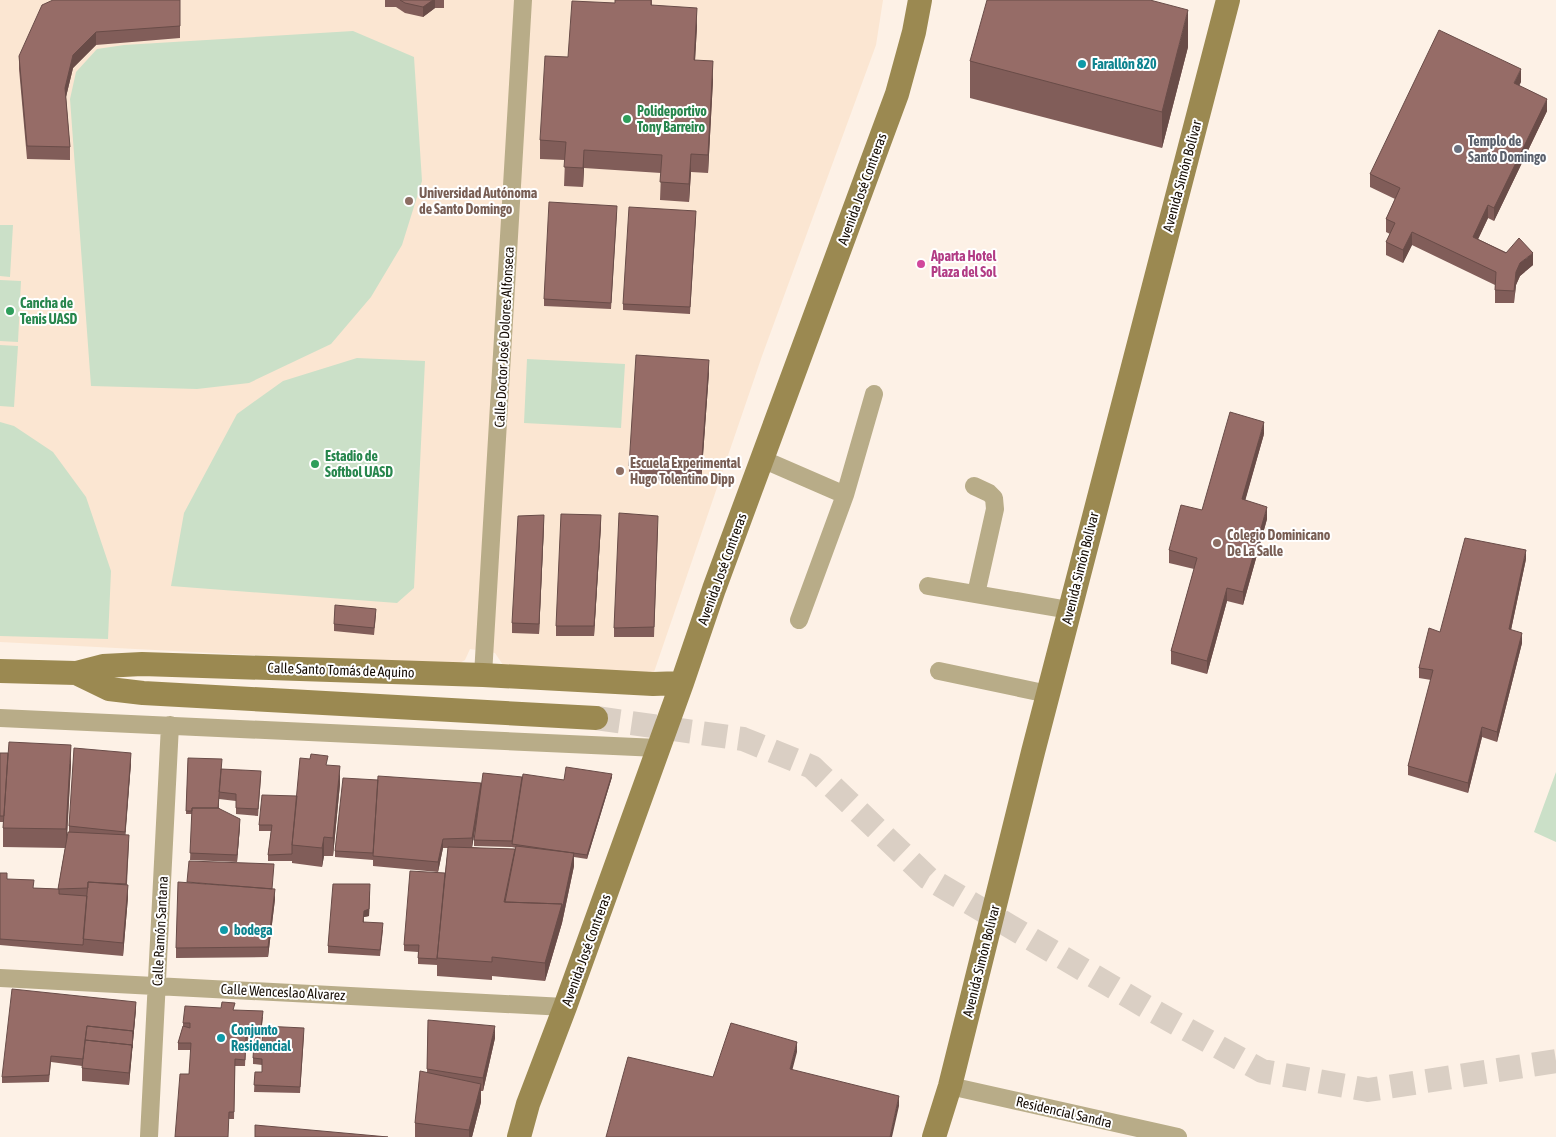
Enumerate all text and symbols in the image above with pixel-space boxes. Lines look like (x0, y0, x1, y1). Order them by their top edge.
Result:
place label: Farallón 820 (1092, 56, 1157, 72)
marker: Farallón 820 (1076, 58, 1088, 70)
place label: Polideportivo Tony Barreiro (637, 103, 707, 135)
marker: Polideportivo Tony Barreiro (621, 113, 633, 125)
street label: Avenida Simón Bolívar (1159, 118, 1205, 234)
street label: Avenida José Contreras (834, 131, 890, 247)
place label: Templo de Santo Domingo (1468, 133, 1547, 165)
marker: Templo de Santo Domingo (1452, 143, 1464, 155)
place label: Universidad Autónoma de Santo Domingo (419, 185, 538, 217)
marker: Universidad Autónoma de Santo Domingo (403, 195, 415, 207)
street label: Calle Doctor José Dolores Alfonseca (491, 246, 517, 428)
place label: Aparta Hotel Plaza del Sol (930, 248, 997, 280)
marker: Aparta Hotel Plaza del Sol (915, 258, 927, 270)
place label: Cancha de Tenis UASD (20, 295, 78, 327)
marker: Cancha de Tenis UASD (4, 305, 16, 317)
place label: Estadio de Softbol UASD (325, 448, 393, 480)
place label: Escuela Experimental Hugo Tolentino Dipp (630, 455, 741, 487)
marker: Estadio de Softbol UASD (309, 458, 321, 470)
marker: Escuela Experimental Hugo Tolentino Dipp (614, 465, 626, 477)
street label: Avenida Simón Bolívar (1058, 510, 1102, 626)
street label: Avenida José Contreras (694, 511, 750, 627)
place label: Colegio Dominicano De La Salle (1227, 527, 1331, 559)
marker: Colegio Dominicano De La Salle (1211, 537, 1223, 549)
street label: Calle Santo Tomás de Aquino (267, 659, 415, 681)
street label: Calle Ramón Santana (149, 876, 171, 986)
street label: Avenida José Contreras (558, 892, 614, 1008)
street label: Avenida Simón Bolívar (959, 903, 1003, 1019)
place label: bodega (234, 922, 273, 938)
marker: bodega (218, 924, 230, 936)
street label: Calle Wenceslao Alvarez (220, 981, 346, 1003)
place label: Conjunto Residencial (231, 1022, 291, 1054)
marker: Conjunto Residencial (215, 1032, 227, 1044)
street label: Residencial Sandra (1014, 1093, 1114, 1131)

